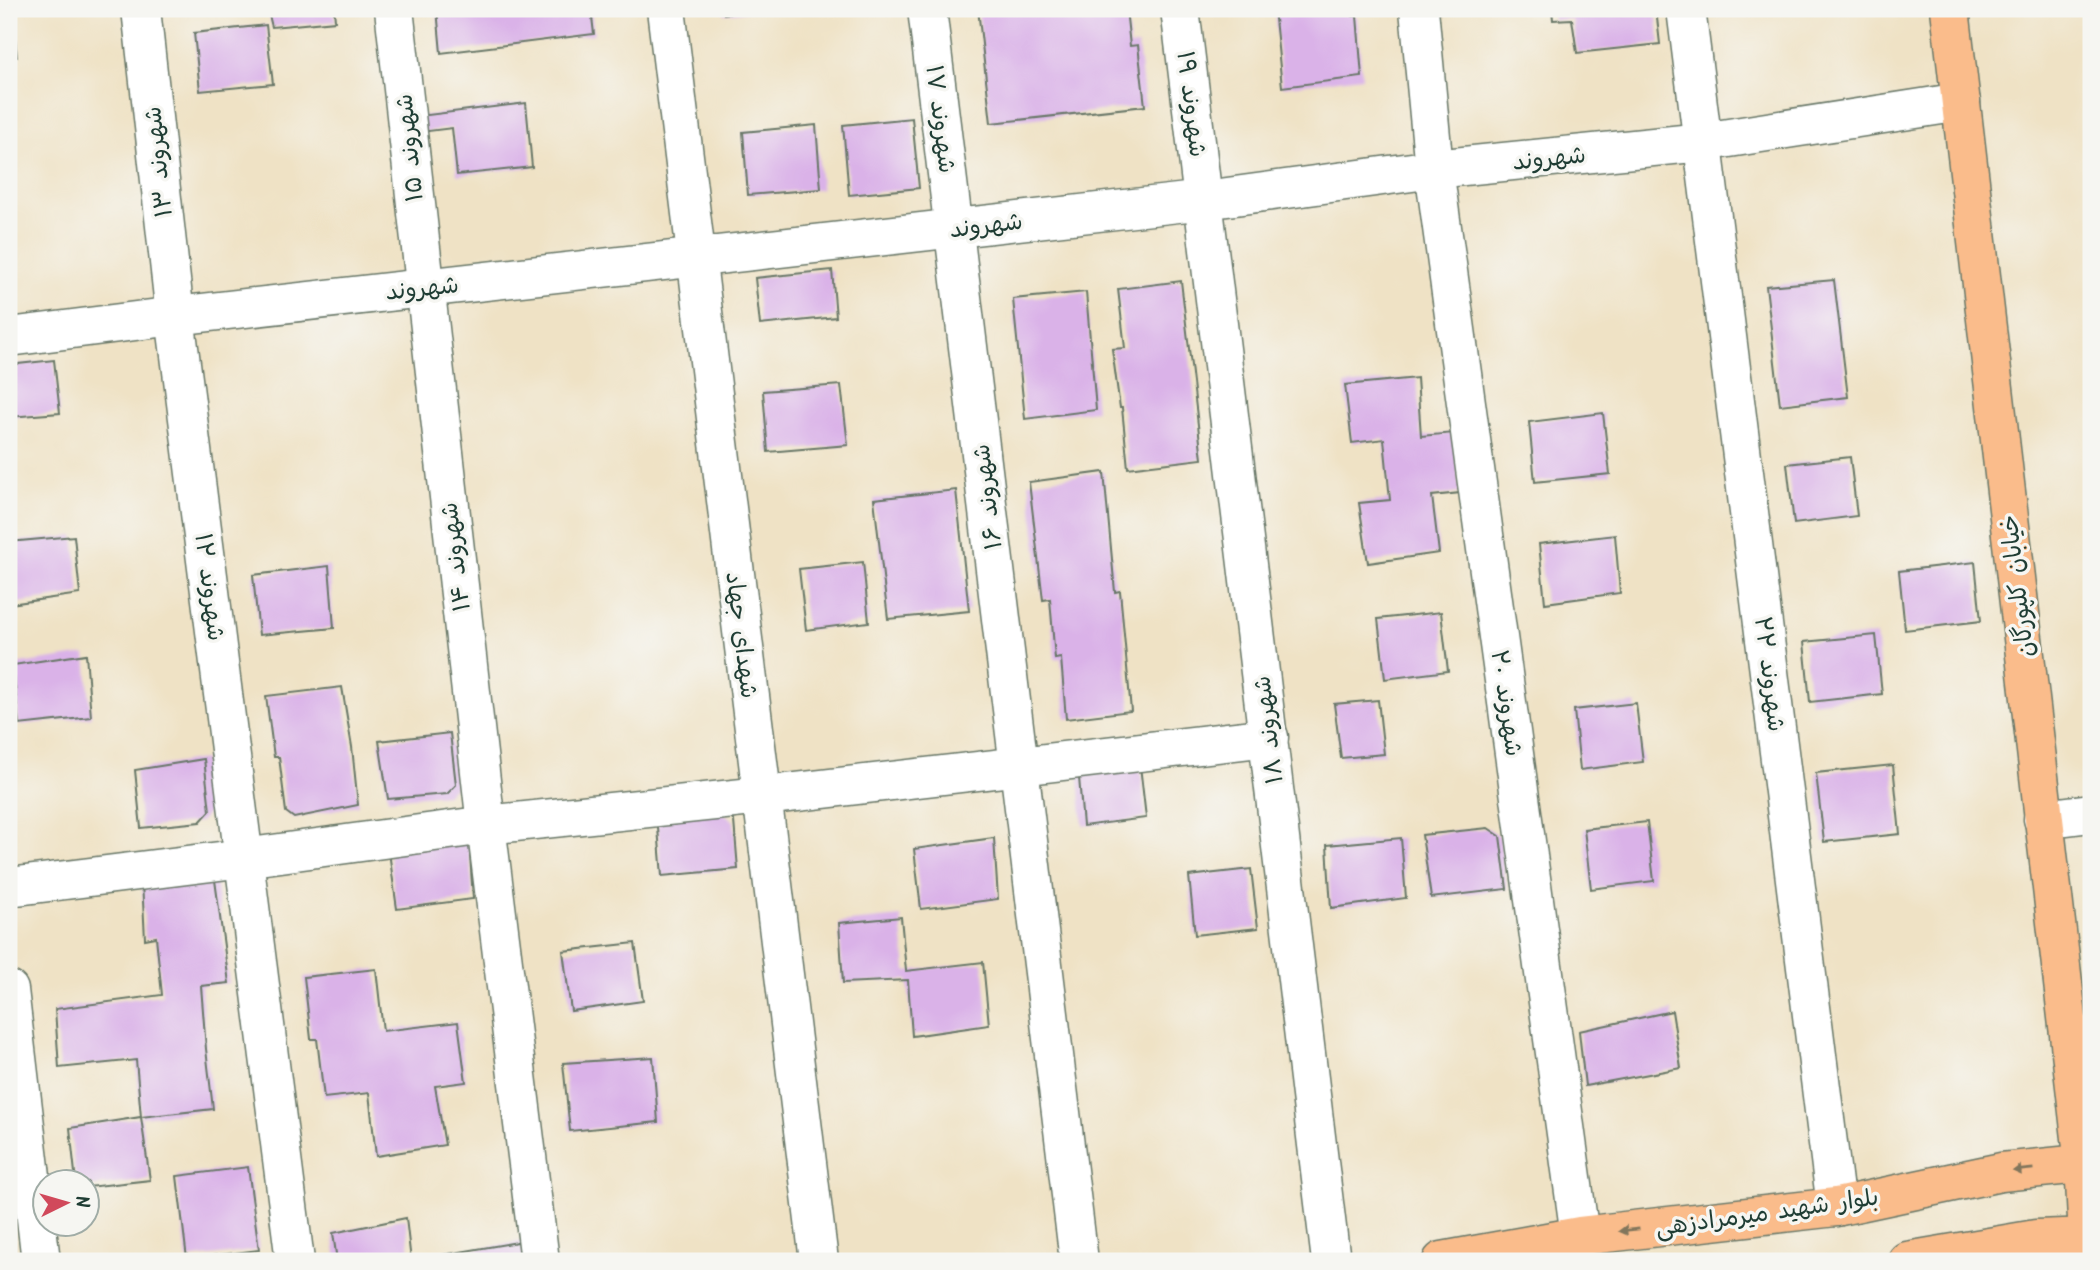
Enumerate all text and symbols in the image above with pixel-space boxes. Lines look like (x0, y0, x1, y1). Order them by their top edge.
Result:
street label: شهروند ۱۹ (1165, 49, 1216, 160)
street label: شهروند ۱۷ (914, 63, 965, 176)
street label: شهروند ۱۵ (385, 92, 436, 204)
street label: شهروند ۱۳ (134, 104, 185, 219)
street label: شهروند (1511, 136, 1588, 183)
street label: شهروند (947, 203, 1025, 250)
street label: شهروند (384, 266, 461, 313)
street label: شهروند ۱۶ (963, 442, 1014, 552)
street label: شهروند ۱۴ (430, 500, 483, 614)
street label: خیابان کلپورگان (1990, 512, 2047, 659)
street label: شهروند ۱۲ (183, 531, 234, 643)
street label: شهدای جهاد (713, 570, 768, 701)
street label: شهروند ۲۲ (1742, 614, 1795, 734)
street label: شهروند ۲۰ (1479, 647, 1532, 759)
street label: شهروند ۱۸ (1244, 674, 1295, 786)
one-way arrow (2012, 1165, 2034, 1176)
north arrow (32, 1168, 102, 1238)
street label: بلوار شهید میرمرادزهی (1653, 1179, 1881, 1248)
text: N (65, 1194, 96, 1209)
one-way arrow (1618, 1225, 1640, 1236)

